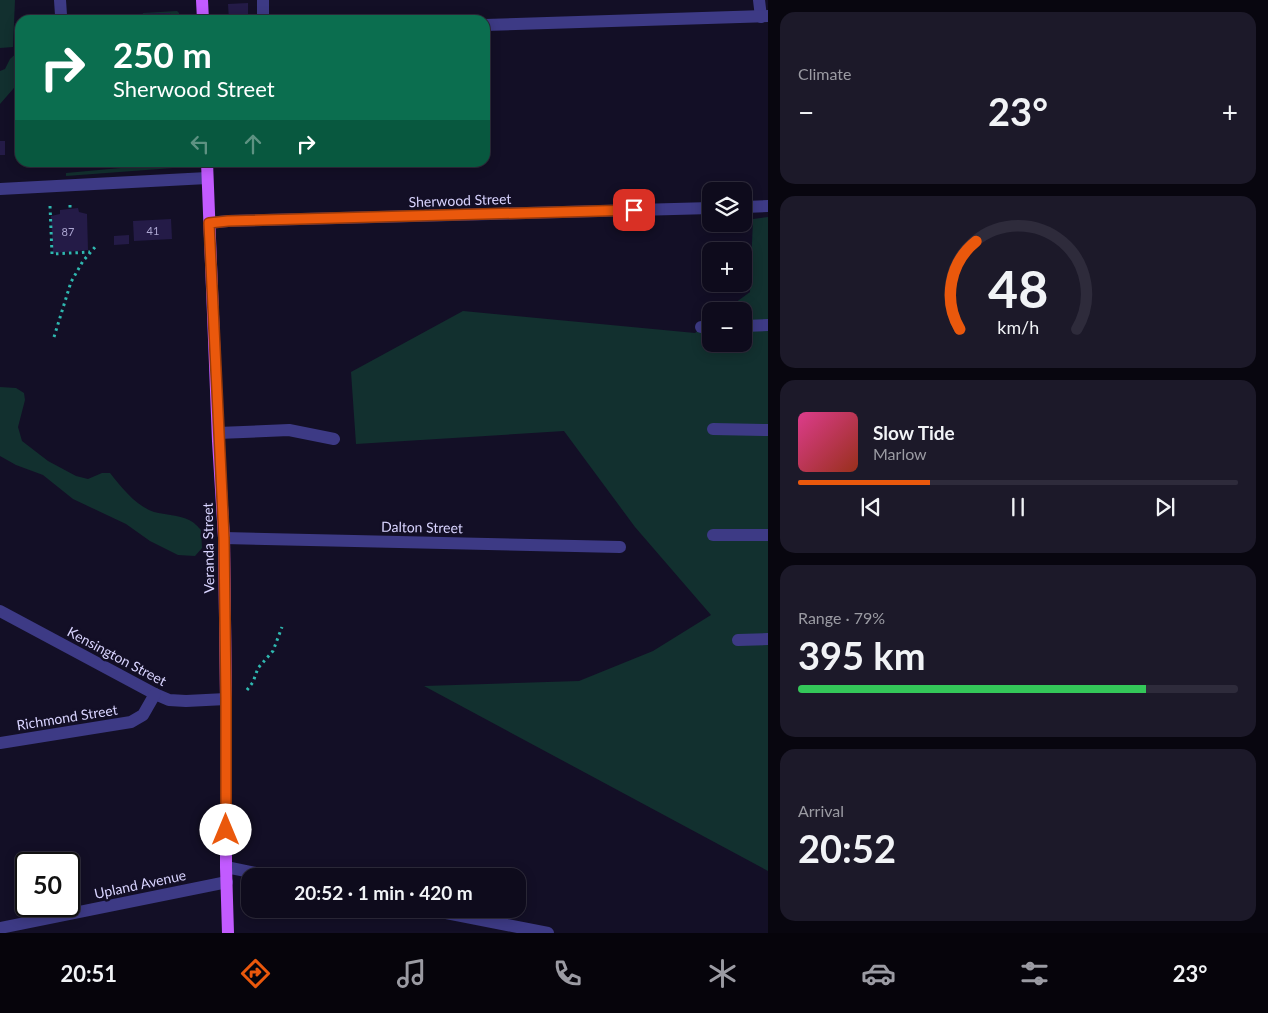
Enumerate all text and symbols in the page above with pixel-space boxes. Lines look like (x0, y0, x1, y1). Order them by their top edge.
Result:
text: 250 m (113, 33, 212, 75)
icon: right (30, 35, 95, 100)
text: Climate (798, 64, 851, 83)
text: Sherwood Street (113, 75, 275, 102)
text: 23° (988, 88, 1048, 134)
text: − (798, 95, 814, 129)
text: + (1222, 95, 1238, 129)
icon: left (186, 130, 214, 158)
icon: ahead (239, 130, 267, 158)
icon: right (292, 130, 320, 158)
map controls (702, 182, 752, 352)
button: layers (702, 182, 752, 232)
pin (613, 189, 655, 231)
street label: Sherwood Street (408, 190, 512, 210)
icon: arrive (620, 196, 648, 224)
house number: 41 (147, 224, 159, 237)
house number: 87 (62, 225, 74, 238)
button: + (702, 242, 752, 292)
text: 48 (988, 257, 1048, 319)
button: − (702, 302, 752, 352)
text: km/h (997, 316, 1039, 338)
text: Slow Tide (873, 421, 955, 444)
text: Marlow (873, 444, 927, 463)
icon: previous (857, 493, 885, 521)
icon: pause (1004, 493, 1032, 521)
icon: next (1151, 493, 1179, 521)
street label: Veranda Street (199, 502, 217, 594)
street label: Dalton Street (381, 518, 463, 536)
text: Range · 79% (798, 608, 885, 627)
street label: Kensington Street (65, 623, 169, 689)
text: 395 km (798, 632, 926, 678)
street label: Richmond Street (15, 701, 119, 733)
text: Arrival (798, 801, 844, 820)
position arrow (199, 803, 251, 855)
text: 20:52 (798, 825, 896, 871)
speed limit sign: 50 (15, 852, 80, 917)
street label: Upland Avenue (93, 866, 187, 902)
text: 20:52 · 1 min · 420 m (294, 881, 473, 904)
icon: directions (238, 956, 273, 991)
icon: music (394, 956, 429, 991)
icon: phone (550, 956, 585, 991)
icon: climate (705, 956, 740, 991)
icon: car (861, 956, 896, 991)
icon: filters (1017, 956, 1052, 991)
text: 20:51 (60, 960, 117, 987)
text: 23° (1173, 960, 1207, 987)

